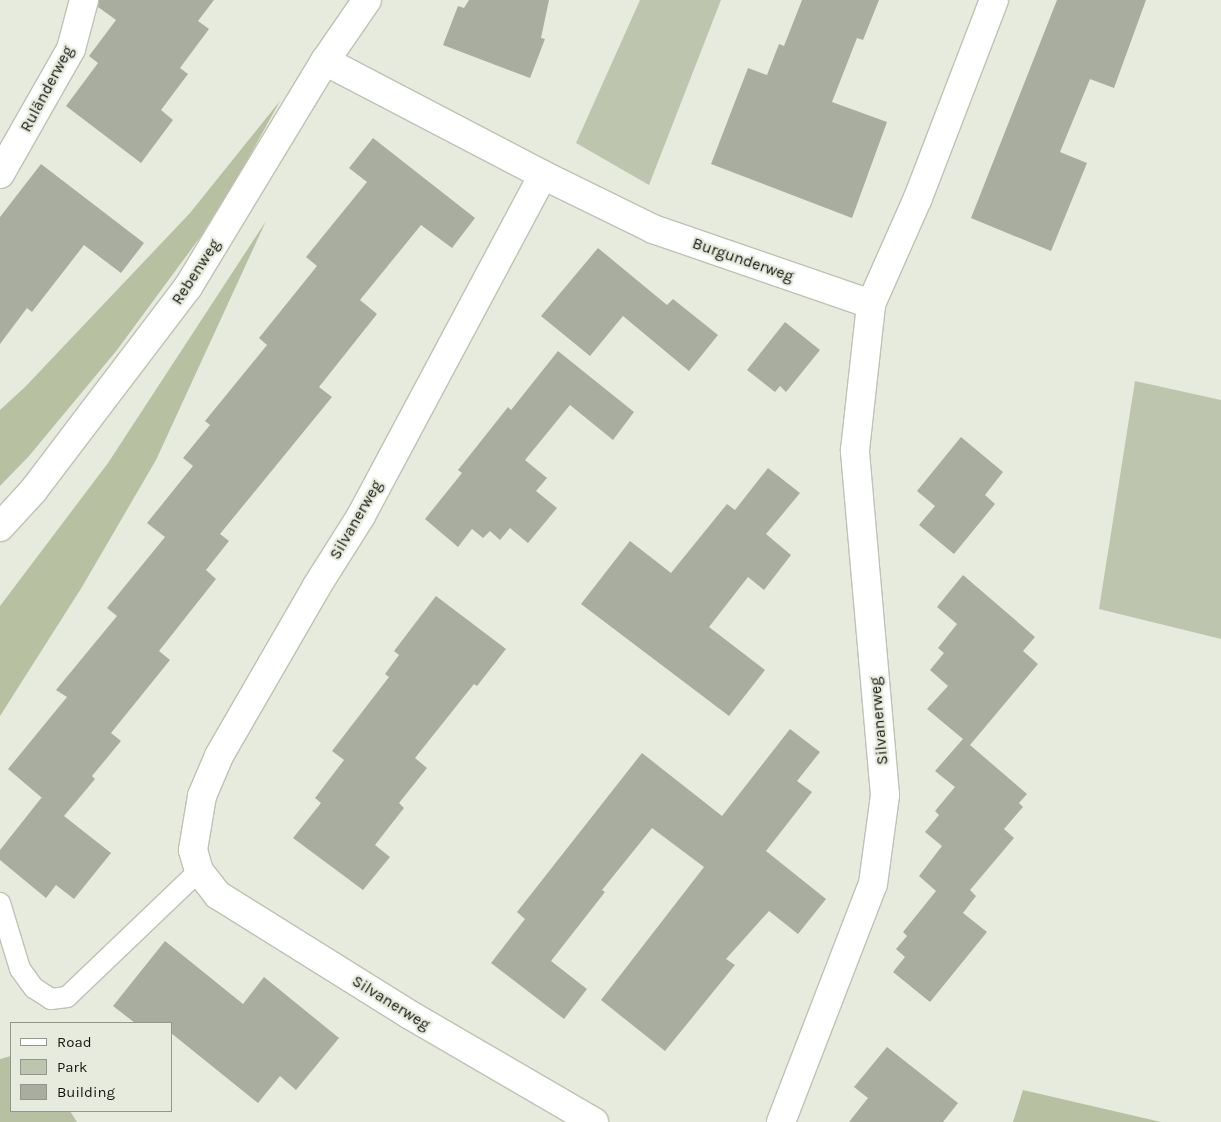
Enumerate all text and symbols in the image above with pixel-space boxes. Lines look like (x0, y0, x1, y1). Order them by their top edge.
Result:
street label: Ruländerweg (16, 43, 78, 135)
street label: Burgunderweg (690, 234, 796, 286)
street label: Rebenweg (168, 236, 224, 308)
street label: Silvanerweg (326, 477, 386, 563)
street label: Silvanerweg (866, 676, 892, 766)
street label: Silvanerweg (348, 971, 434, 1035)
legend (10, 1022, 172, 1112)
text: Road (57, 1033, 92, 1051)
text: Park (57, 1058, 87, 1076)
text: Building (57, 1083, 115, 1101)

